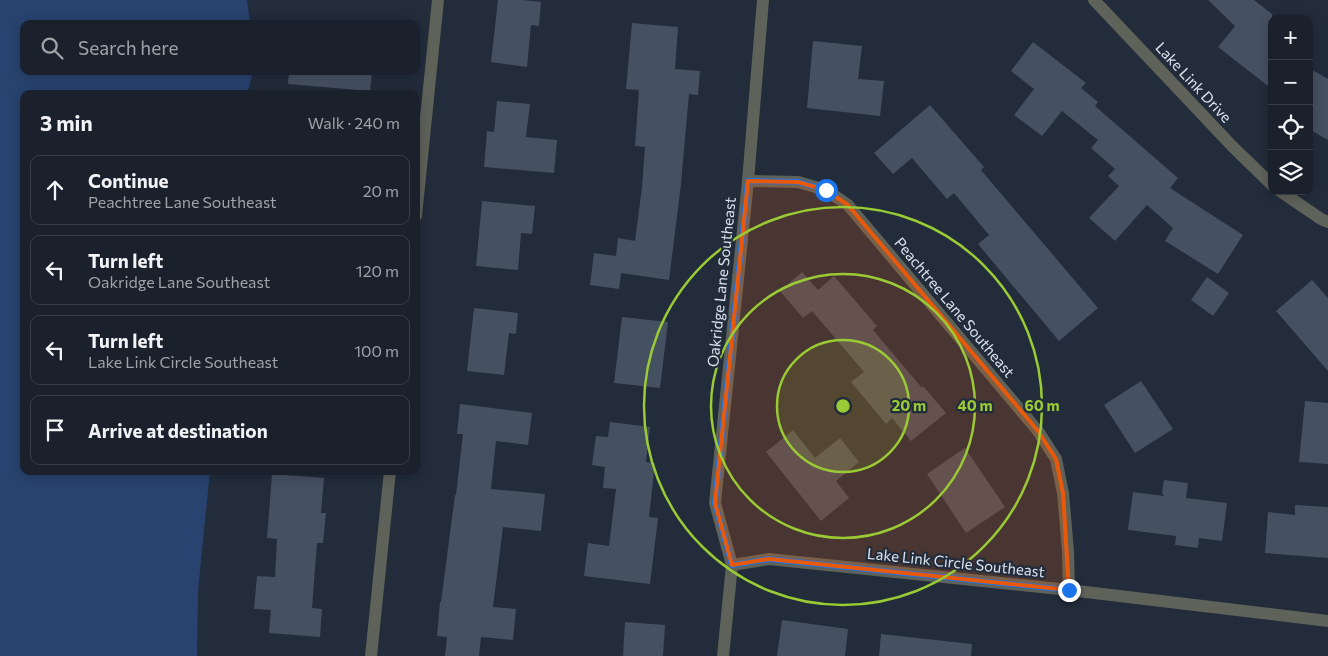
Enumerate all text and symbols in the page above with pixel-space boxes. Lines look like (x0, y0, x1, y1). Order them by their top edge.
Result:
map controls (1268, 15, 1313, 195)
button: + (1268, 15, 1313, 60)
search box (20, 20, 420, 75)
icon: search (38, 34, 66, 62)
text: Search here (78, 36, 178, 59)
street label: Lake Link Drive (1152, 38, 1236, 126)
button: − (1268, 60, 1313, 105)
button: locate (1268, 105, 1313, 150)
text: 3 min (40, 110, 93, 135)
text: Walk · 240 m (308, 113, 400, 132)
button: layers (1268, 150, 1313, 195)
text: Continue (88, 169, 168, 192)
icon: ahead (41, 176, 69, 204)
route start (815, 179, 838, 202)
text: 20 m (363, 181, 399, 200)
text: Peachtree Lane Southeast (88, 192, 277, 211)
street label: Oakridge Lane Southeast (703, 196, 739, 368)
street label: Peachtree Lane Southeast (891, 233, 1019, 381)
text: Turn left (88, 249, 163, 272)
icon: left (41, 256, 69, 284)
text: 120 m (356, 261, 399, 280)
text: Oakridge Lane Southeast (88, 272, 270, 291)
text: Turn left (88, 329, 163, 352)
icon: left (41, 336, 69, 364)
text: 100 m (354, 341, 399, 360)
text: Lake Link Circle Southeast (88, 352, 278, 371)
text: 20 m (892, 396, 926, 414)
text: 40 m (957, 396, 993, 414)
text: 60 m (1024, 396, 1060, 414)
centre of rings (834, 397, 852, 415)
icon: arrive (41, 416, 69, 444)
text: Arrive at destination (88, 419, 268, 442)
street label: Lake Link Circle Southeast (866, 544, 1046, 580)
route end (1058, 579, 1081, 602)

